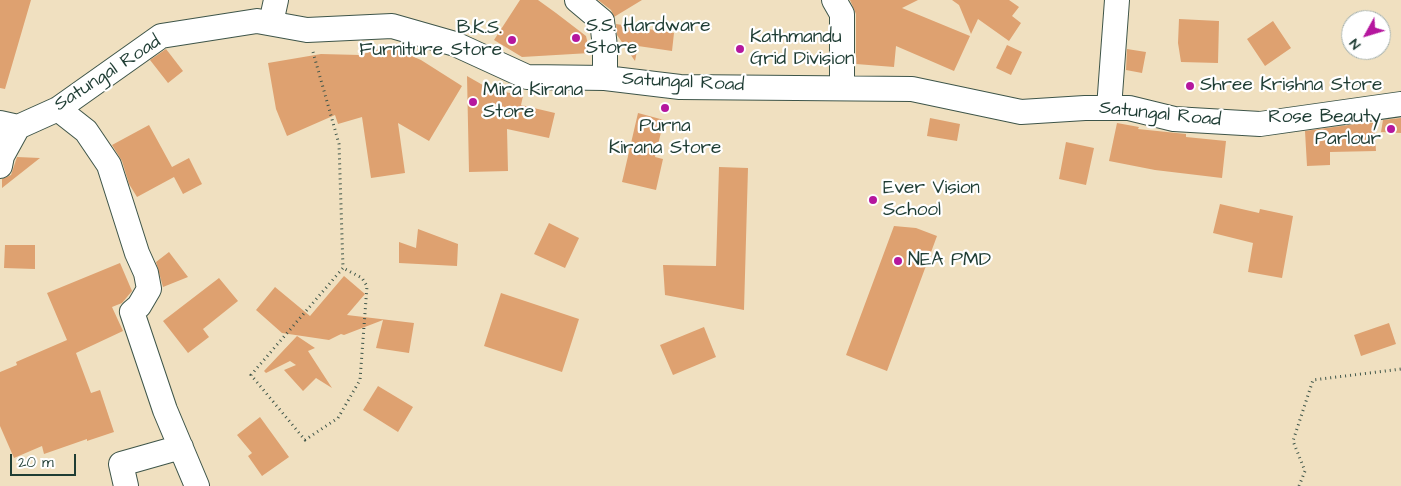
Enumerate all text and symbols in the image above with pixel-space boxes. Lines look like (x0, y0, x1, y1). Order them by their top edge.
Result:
north arrow (1341, 10, 1391, 60)
place label: S.S. Hardware Store (586, 16, 711, 60)
place label: B.K.S. Furniture Store (359, 18, 502, 62)
place label: Kathmandu Grid Division (750, 27, 854, 71)
street label: Satungal Road (50, 31, 166, 117)
marker: S.S. Hardware Store (570, 32, 582, 44)
marker: B.K.S. Furniture Store (506, 34, 518, 46)
text: N (1345, 34, 1366, 54)
marker: Kathmandu Grid Division (734, 43, 746, 55)
street label: Satungal Road (621, 68, 745, 98)
place label: Shree Krishna Store (1200, 75, 1382, 97)
place label: Mira Kirana Store (483, 80, 583, 124)
marker: Shree Krishna Store (1184, 80, 1196, 92)
marker: Mira Kirana Store (467, 96, 479, 108)
street label: Satungal Road (1098, 97, 1222, 133)
marker: Purna Kirana Store (659, 102, 671, 114)
place label: Rose Beauty Parlour (1268, 107, 1381, 151)
place label: Purna Kirana Store (609, 116, 721, 160)
marker: Rose Beauty Parlour (1385, 123, 1397, 135)
place label: Ever Vision School (883, 178, 980, 222)
marker: Ever Vision School (867, 194, 879, 206)
place label: NEA PMD (908, 250, 991, 272)
marker: NEA PMD (892, 255, 904, 267)
scale bar (12, 444, 79, 476)
text: 20 m (18, 452, 54, 473)

